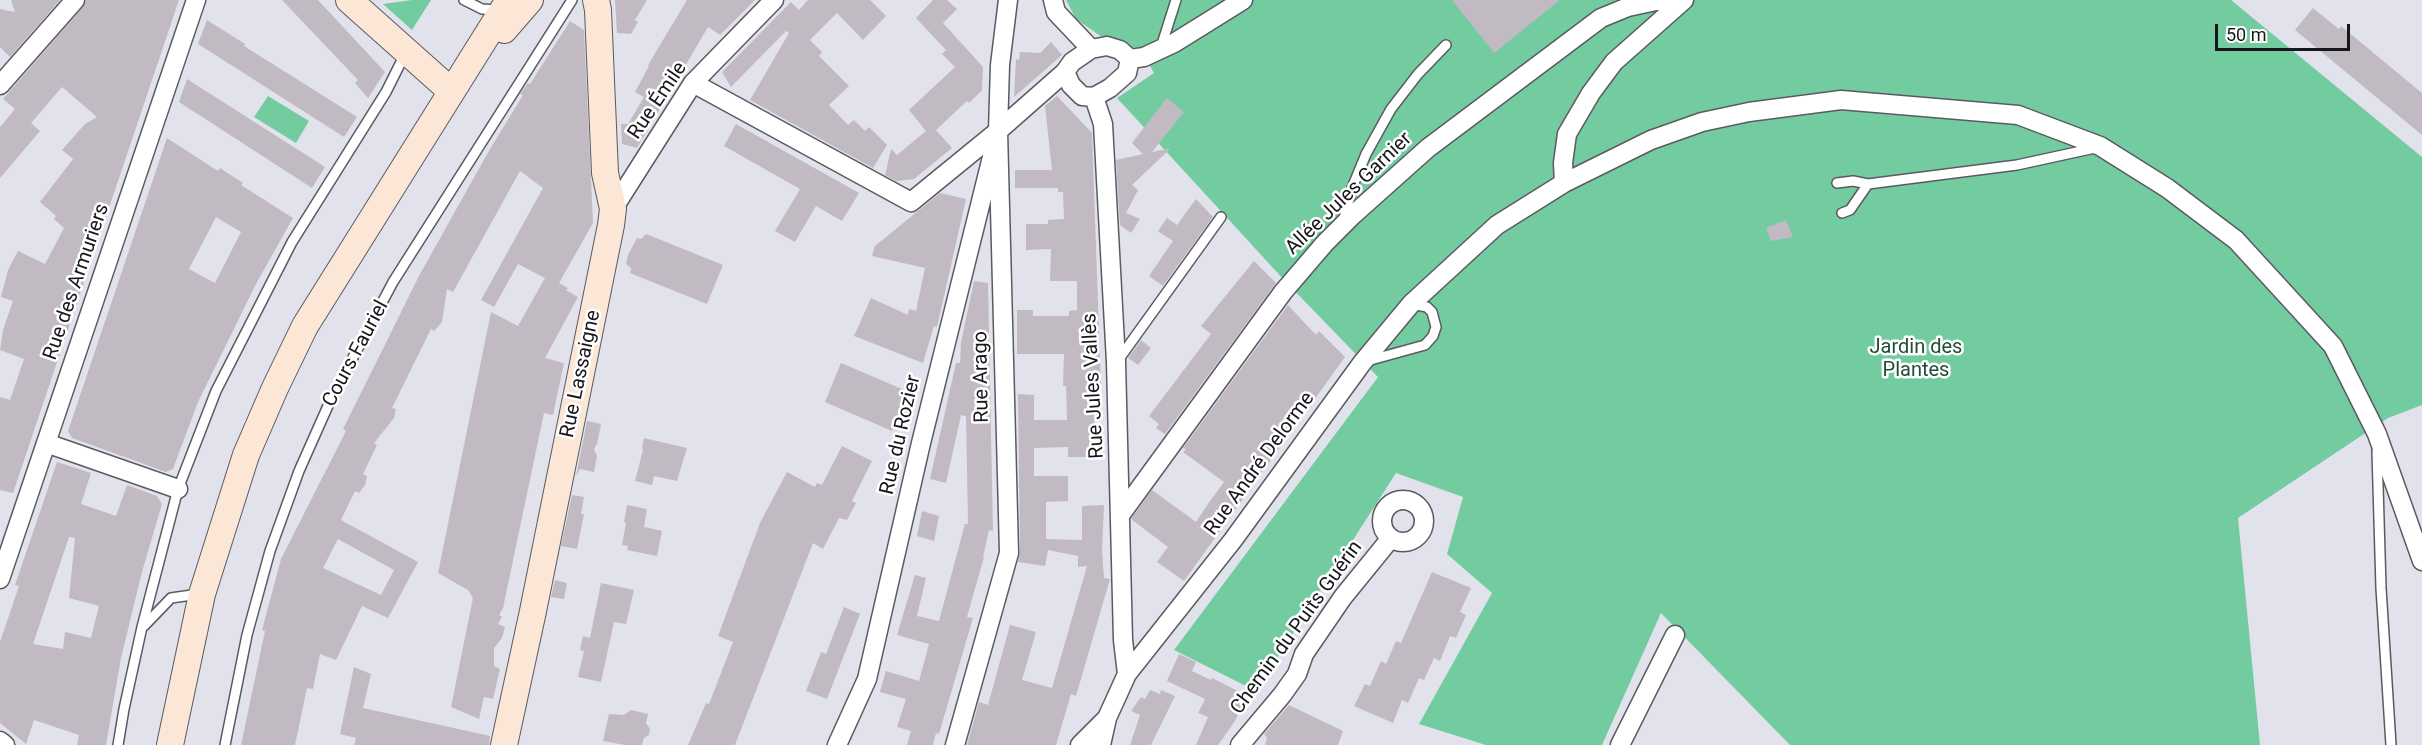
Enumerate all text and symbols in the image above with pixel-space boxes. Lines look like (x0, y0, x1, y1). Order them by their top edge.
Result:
scale bar (2218, 12, 2353, 50)
text: 50 m (2226, 24, 2266, 45)
street label: Rue Émile (623, 58, 693, 144)
street label: Allée Jules Garnier (1281, 128, 1417, 260)
street label: Rue des Armuriers (39, 201, 115, 363)
street label: Cours Fauriel (318, 297, 394, 411)
street label: Rue Lassaigne (556, 308, 606, 440)
street label: Rue Jules Vallès (1078, 313, 1110, 459)
street label: Rue Arago (969, 331, 995, 423)
park label: Jardin des Plantes (1870, 336, 1962, 383)
street label: Rue du Rozier (876, 373, 926, 497)
street label: Rue André Delorme (1200, 388, 1320, 540)
street label: Chemin du Puits Guérin (1226, 537, 1368, 719)

